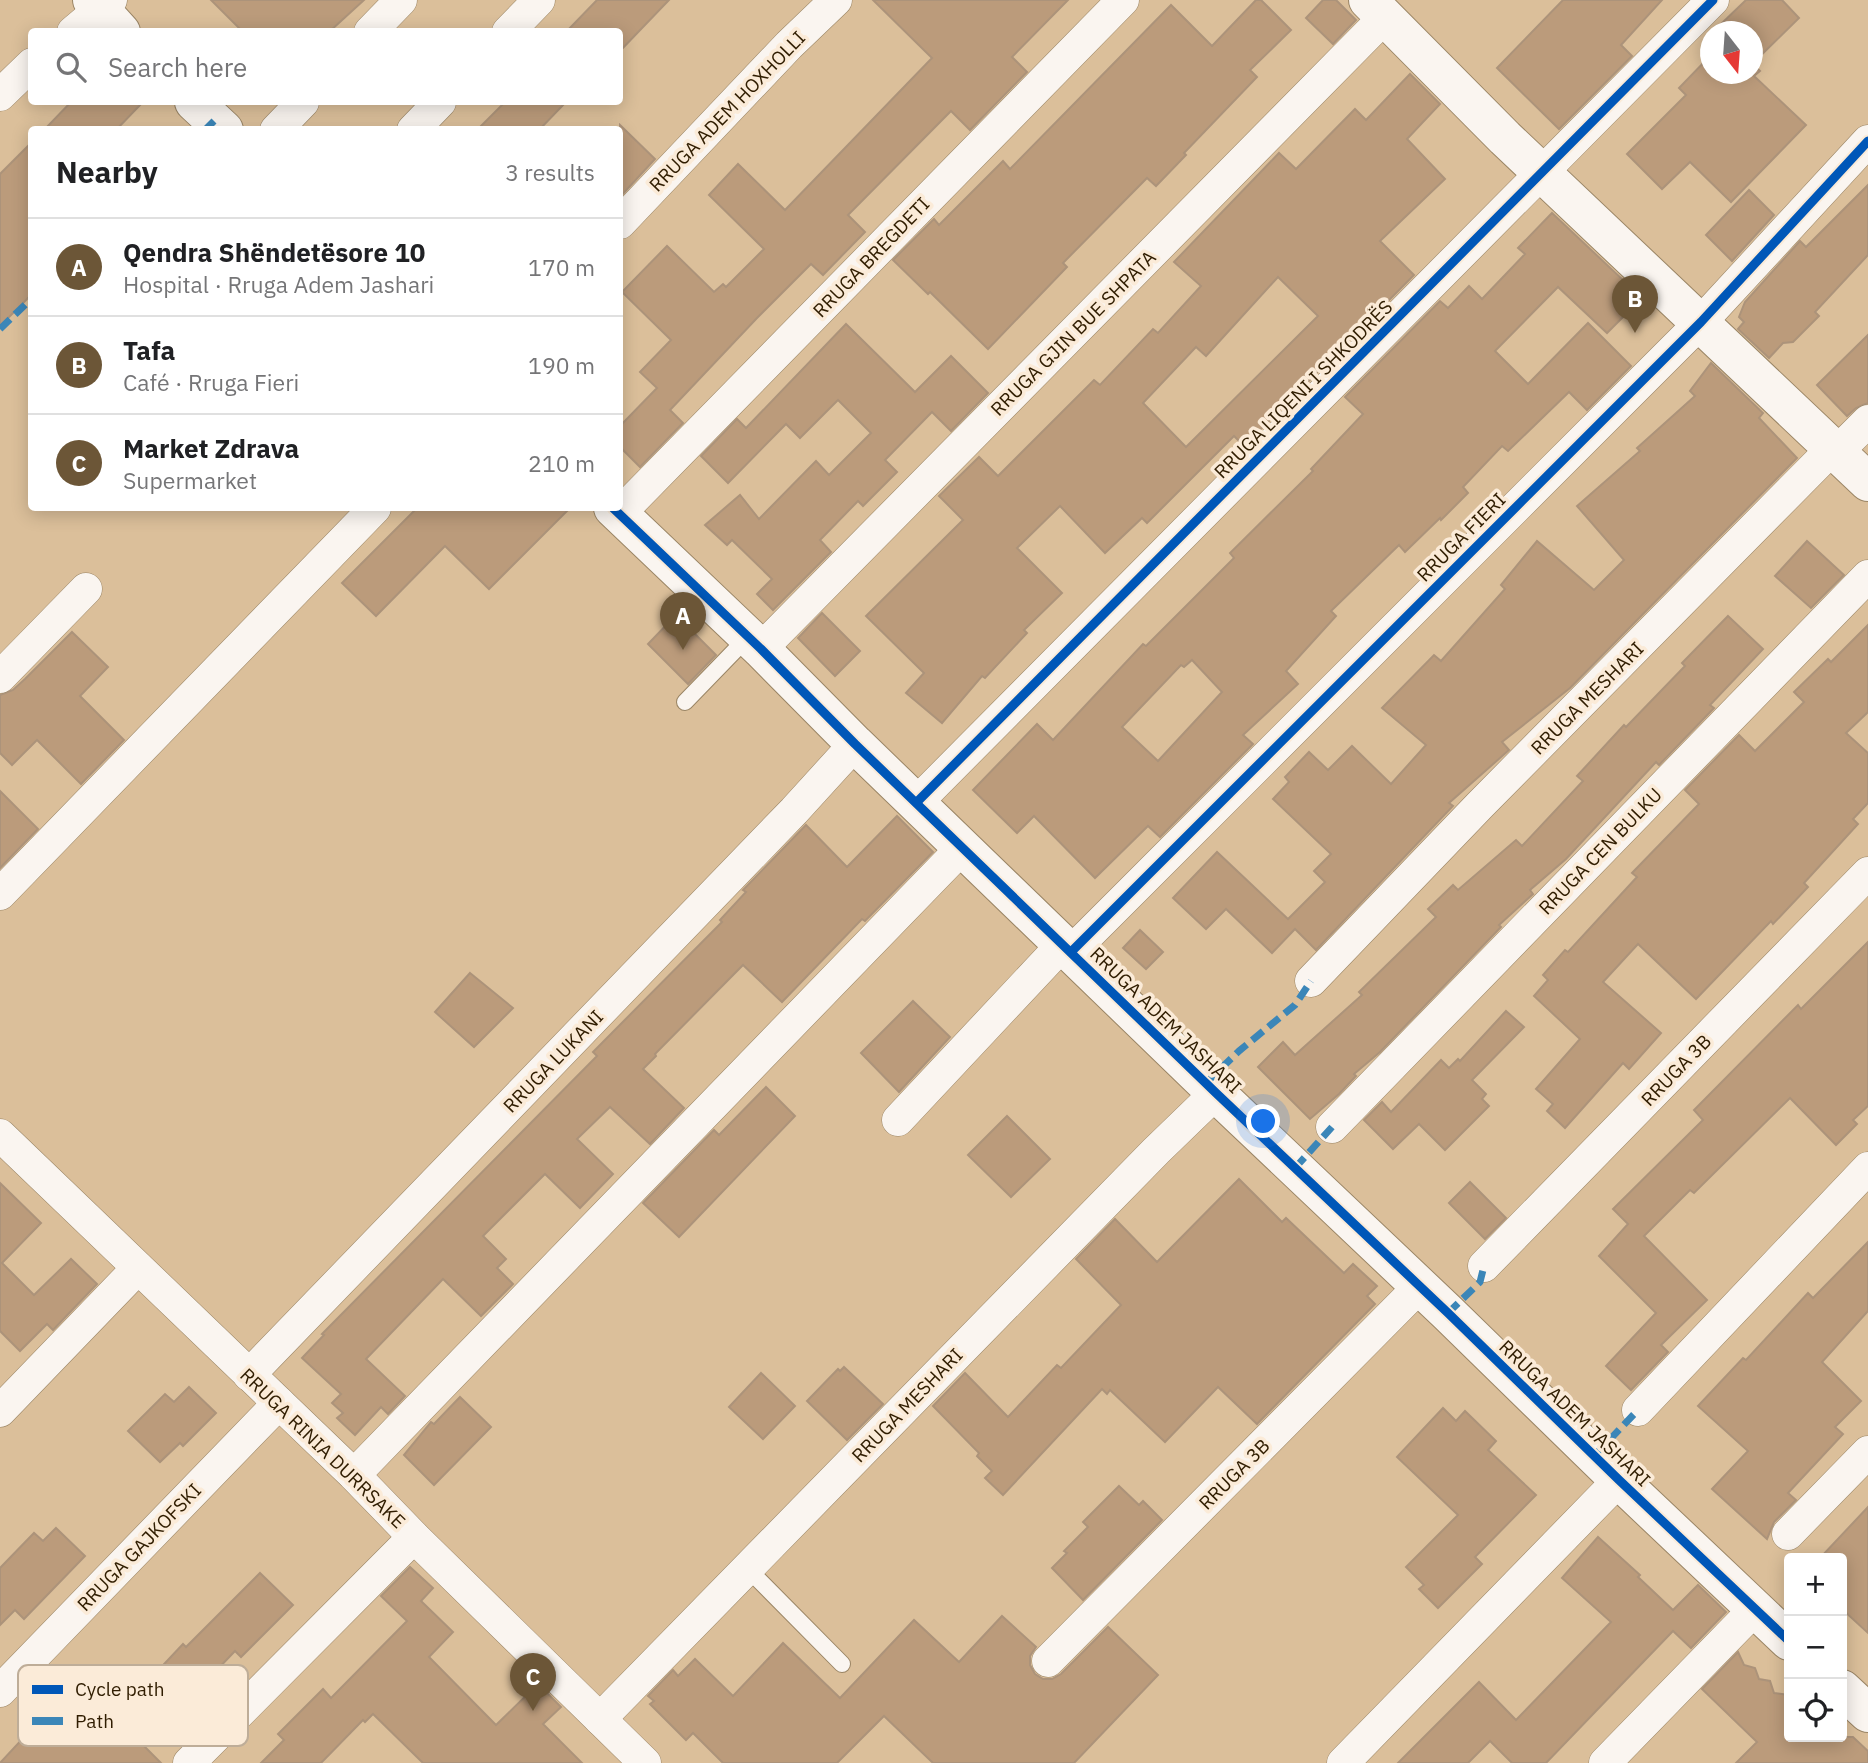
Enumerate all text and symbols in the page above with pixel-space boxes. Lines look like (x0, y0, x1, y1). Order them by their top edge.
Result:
north arrow (1700, 21, 1763, 84)
street label: RRUGA ADEM HOXHOLLI (644, 26, 810, 196)
search box (28, 28, 623, 105)
icon: search (52, 48, 90, 86)
text: Search here (108, 50, 247, 84)
text: Nearby (56, 152, 158, 191)
text: 3 results (505, 157, 595, 187)
street label: RRUGA BREGDETI (808, 192, 934, 322)
text: Qendra Shëndetësore 10 (123, 235, 425, 269)
street label: RRUGA GJIN BUE SHPATA (985, 245, 1161, 421)
text: A (71, 252, 87, 282)
text: 170 m (528, 252, 595, 282)
text: Hospital · Rruga Adem Jashari (123, 269, 434, 299)
pin: B (1612, 275, 1658, 333)
street label: RRUGA LIQENI I SHKODRËS (1209, 295, 1397, 483)
text: Tafa (123, 333, 175, 367)
text: B (71, 350, 87, 380)
text: 190 m (528, 350, 595, 380)
text: Café · Rruga Fieri (123, 367, 299, 397)
text: Market Zdrava (123, 431, 299, 465)
text: C (72, 448, 86, 478)
text: 210 m (528, 448, 595, 478)
text: Supermarket (123, 465, 257, 495)
street label: RRUGA FIERI (1412, 488, 1510, 586)
pin: A (660, 592, 706, 650)
street label: RRUGA MESHARI (1526, 637, 1648, 759)
street label: RRUGA CEN BULKU (1533, 782, 1667, 920)
street label: RRUGA ADEM JASHARI (1085, 942, 1247, 1098)
street label: RRUGA LUKANI (498, 1004, 608, 1118)
street label: RRUGA 3B (1636, 1029, 1716, 1111)
your location (1246, 1104, 1280, 1138)
street label: RRUGA ADEM JASHARI (1494, 1335, 1656, 1491)
street label: RRUGA MESHARI (846, 1343, 968, 1467)
street label: RRUGA RINIA DURRSAKE (235, 1363, 411, 1533)
street label: RRUGA 3B (1193, 1433, 1275, 1515)
street label: RRUGA GAJKOFSKI (72, 1478, 206, 1616)
map controls (1784, 1553, 1847, 1742)
button: + (1784, 1553, 1847, 1616)
button: − (1784, 1616, 1847, 1679)
pin: C (510, 1653, 556, 1711)
legend (18, 1665, 248, 1746)
text: Cycle path (75, 1677, 164, 1701)
button: locate (1784, 1679, 1847, 1742)
text: Path (75, 1709, 114, 1733)

